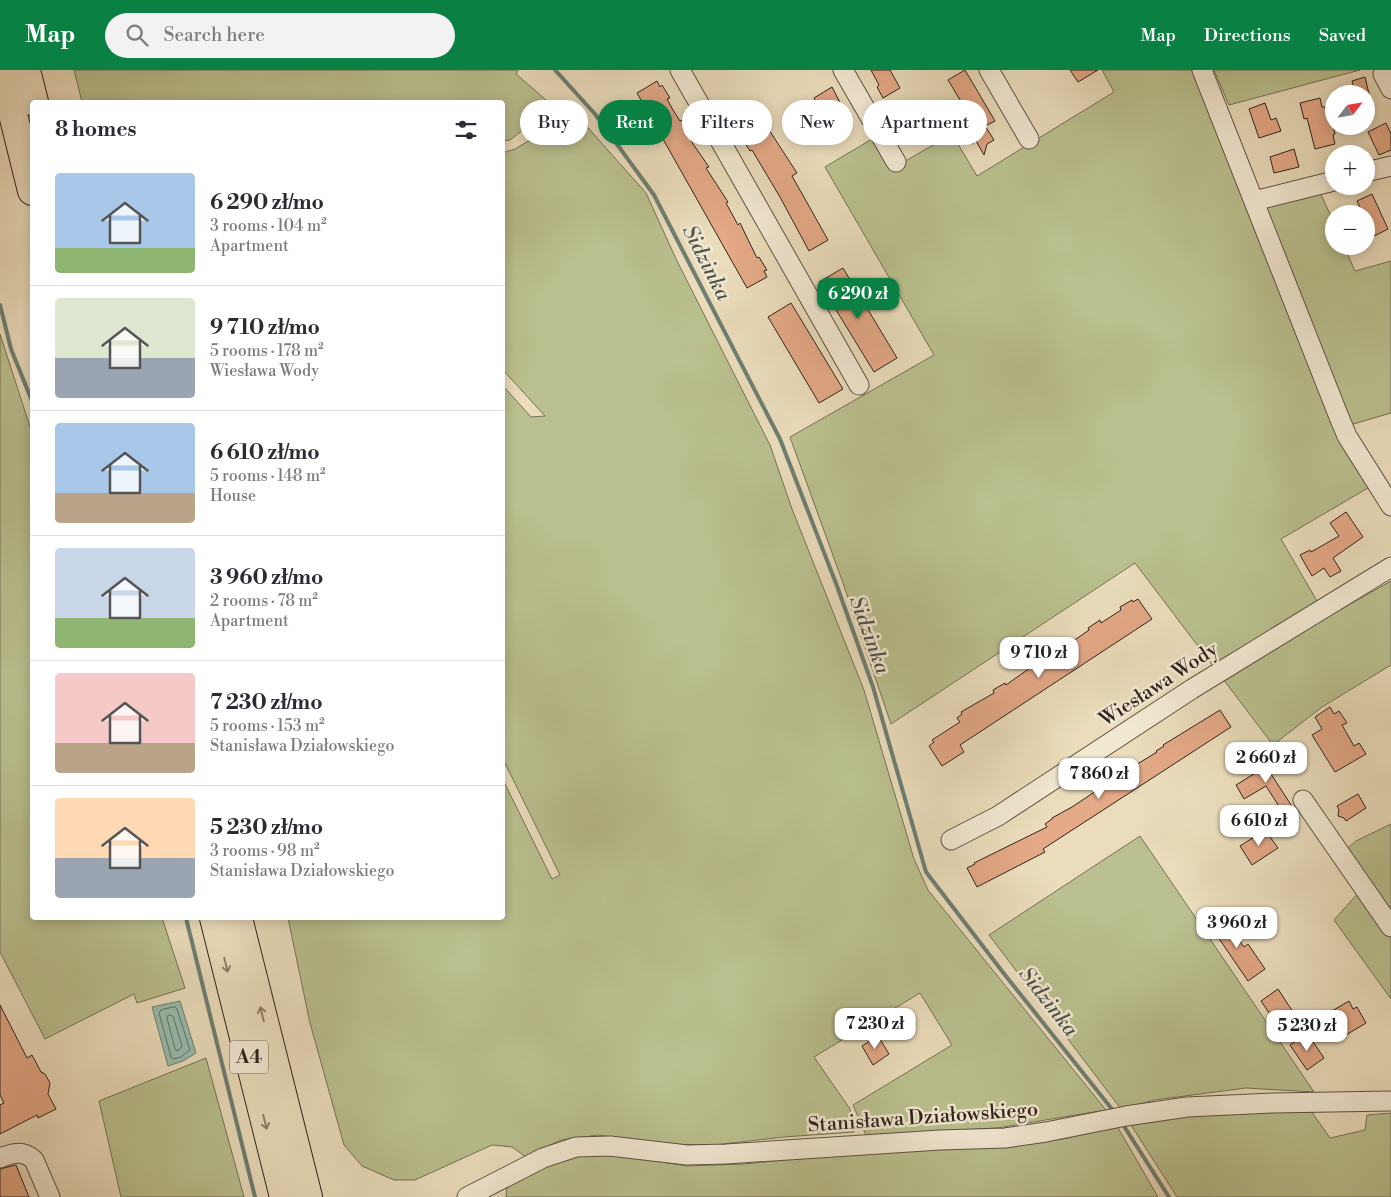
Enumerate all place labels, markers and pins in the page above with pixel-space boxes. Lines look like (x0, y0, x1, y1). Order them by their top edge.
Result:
pin: 6 290 zł (806, 278, 910, 320)
pin: 9 710 zł (987, 636, 1091, 679)
pin: 2 660 zł (1214, 742, 1318, 784)
pin: 7 860 zł (1047, 758, 1151, 800)
pin: 6 610 zł (1207, 804, 1311, 847)
pin: 3 960 zł (1185, 906, 1289, 949)
pin: 7 230 zł (823, 1008, 927, 1050)
pin: 5 230 zł (1255, 1010, 1359, 1052)

